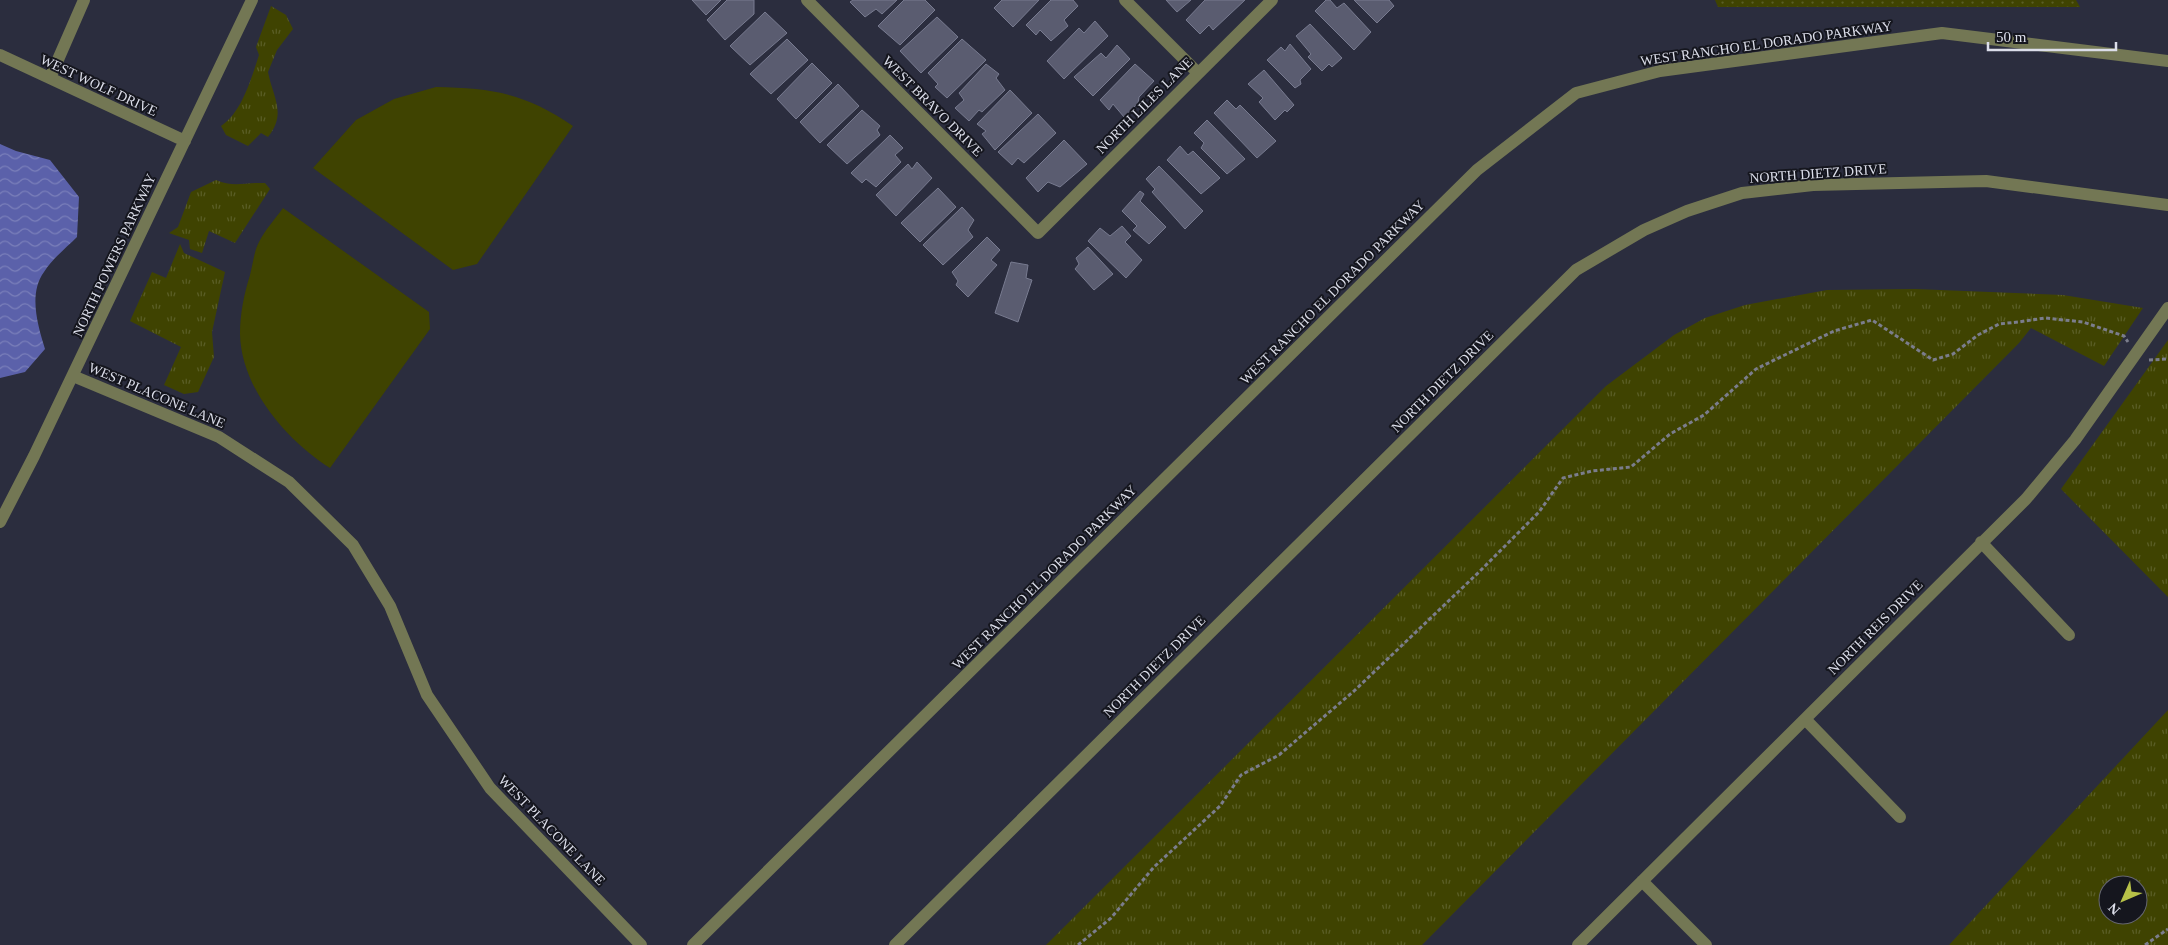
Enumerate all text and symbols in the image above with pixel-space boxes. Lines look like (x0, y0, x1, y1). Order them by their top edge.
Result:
street label: WEST RANCHO EL DORADO PARKWAY (1639, 18, 1893, 69)
scale bar (1988, 20, 2116, 52)
text: 50 m (1996, 29, 2027, 45)
street label: WEST WOLF DRIVE (38, 52, 160, 119)
street label: WEST BRAVO DRIVE (880, 53, 986, 159)
street label: NORTH LILES LANE (1093, 54, 1196, 157)
street label: NORTH DIETZ DRIVE (1749, 161, 1887, 186)
street label: NORTH POWERS PARKWAY (70, 171, 159, 339)
street label: WEST RANCHO EL DORADO PARKWAY (1237, 197, 1427, 387)
street label: NORTH DIETZ DRIVE (1388, 327, 1496, 435)
street label: WEST PLACONE LANE (86, 360, 227, 431)
street label: WEST RANCHO EL DORADO PARKWAY (949, 482, 1139, 672)
street label: NORTH REIS DRIVE (1825, 577, 1926, 678)
street label: NORTH DIETZ DRIVE (1100, 612, 1208, 720)
street label: WEST PLACONE LANE (495, 772, 608, 888)
north arrow (2098, 875, 2148, 925)
text: N (2105, 900, 2123, 918)

